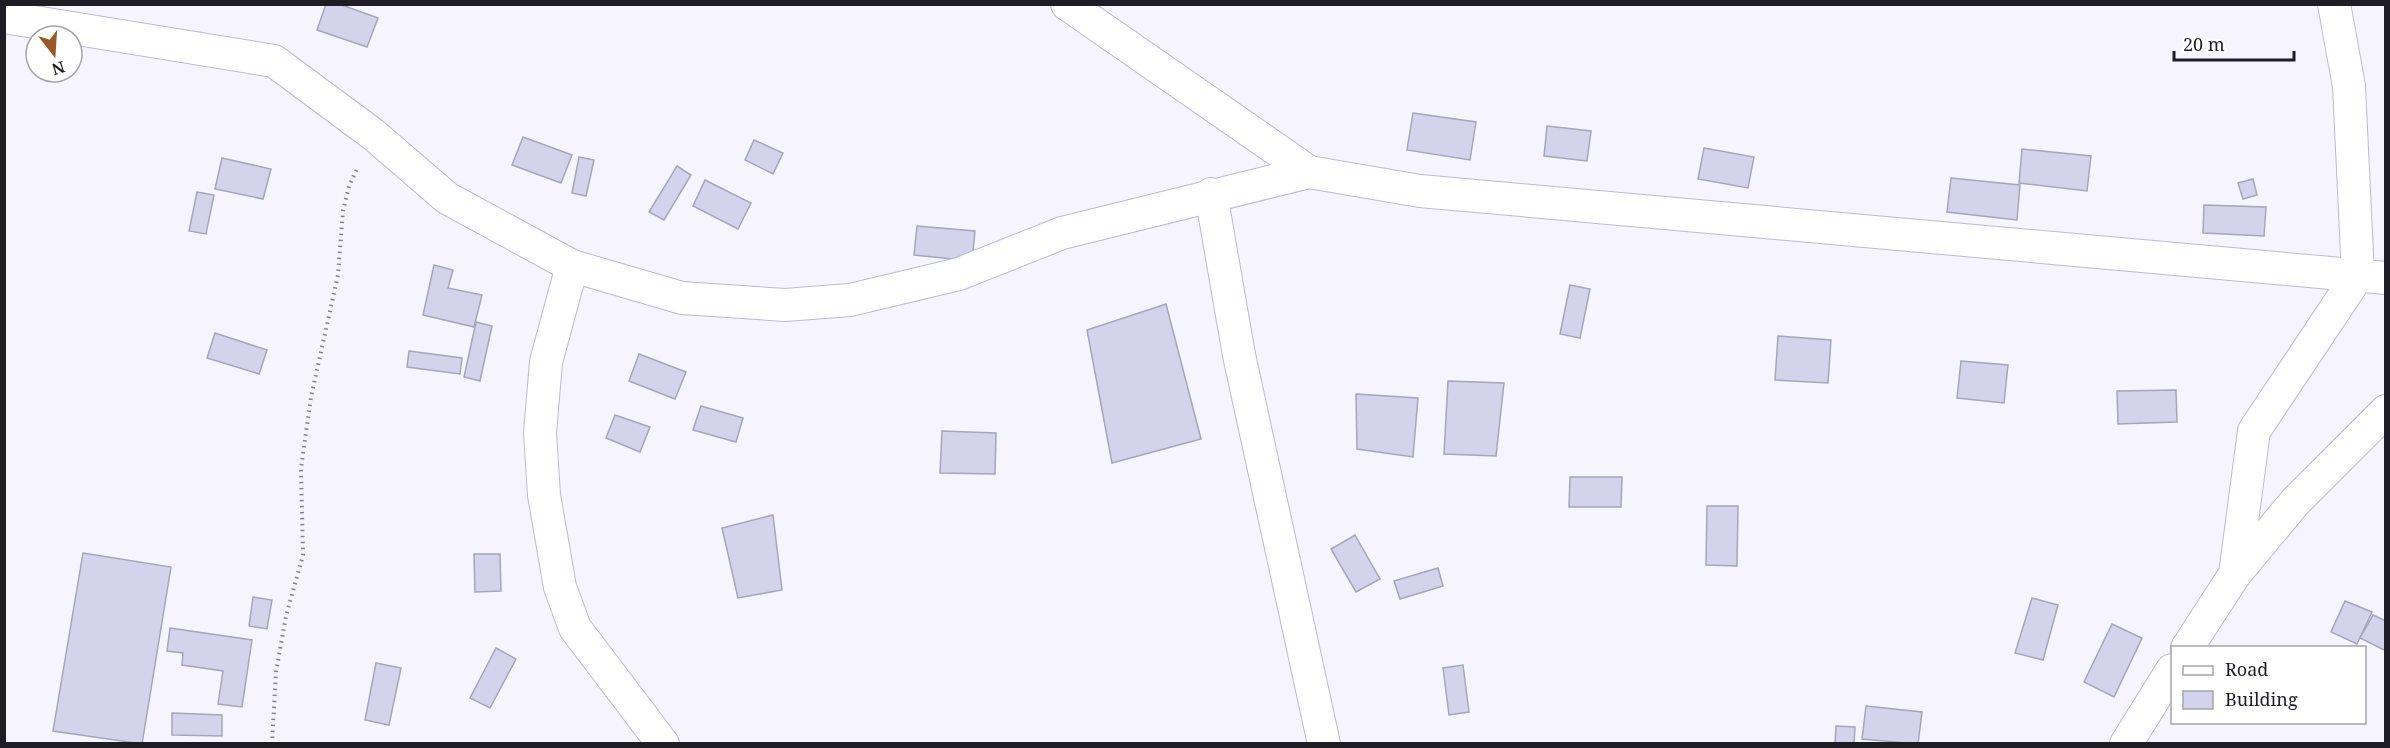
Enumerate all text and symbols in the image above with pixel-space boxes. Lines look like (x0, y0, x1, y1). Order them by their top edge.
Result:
north arrow (24, 24, 84, 84)
scale bar (2174, 24, 2294, 62)
text: 20 m (2183, 32, 2225, 56)
text: N (49, 56, 68, 81)
legend (2171, 646, 2366, 724)
text: Road (2225, 657, 2268, 681)
text: Building (2225, 687, 2298, 711)

